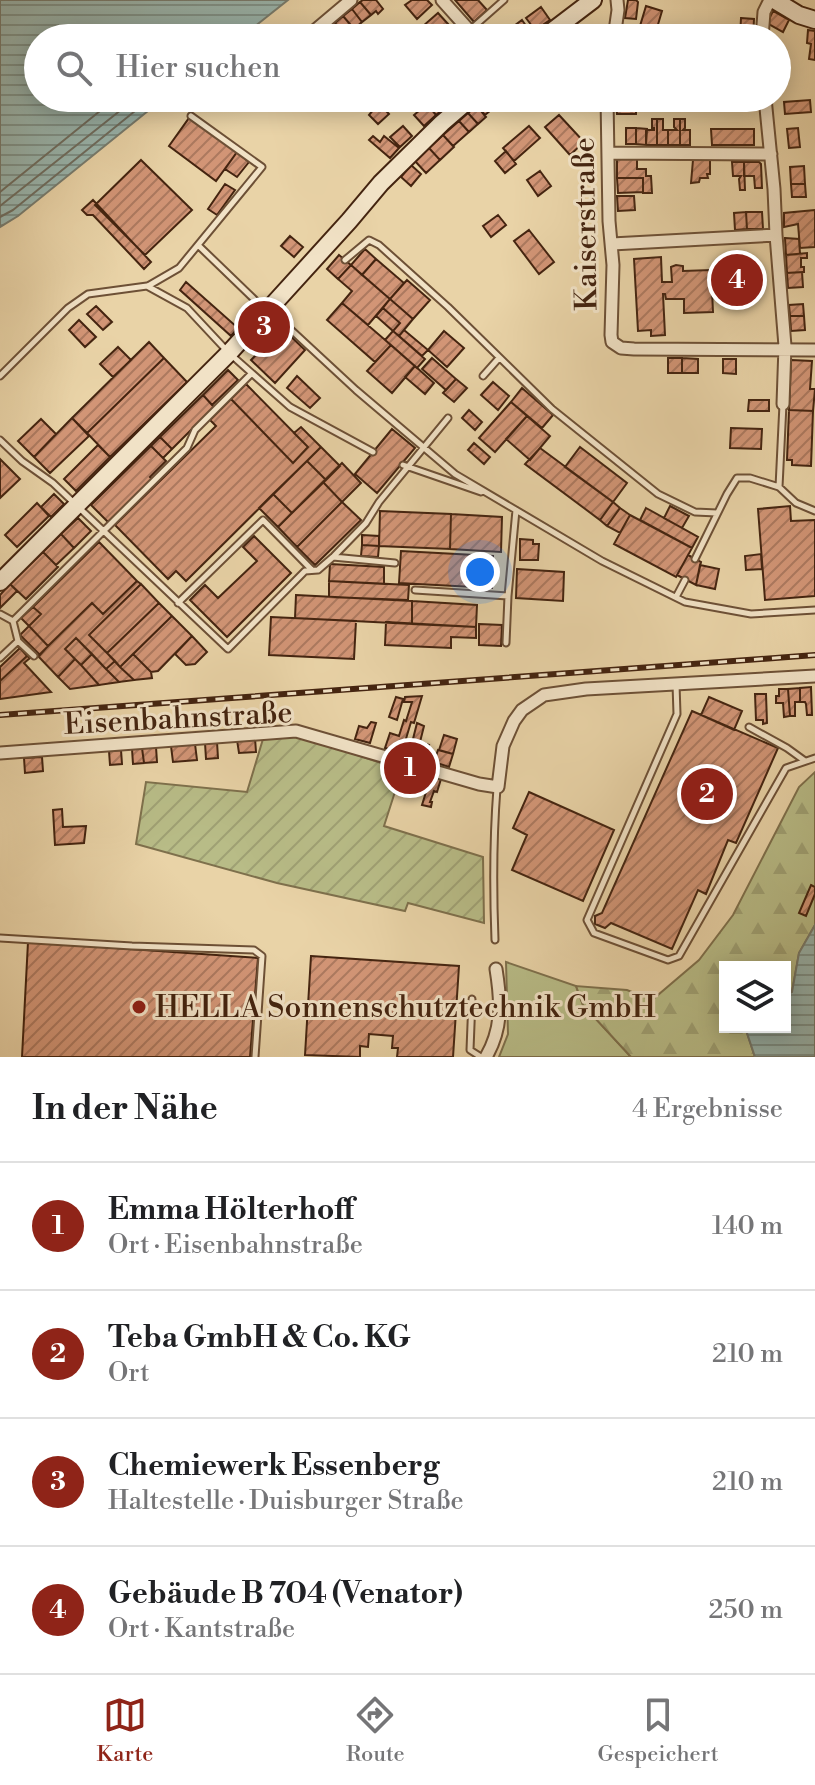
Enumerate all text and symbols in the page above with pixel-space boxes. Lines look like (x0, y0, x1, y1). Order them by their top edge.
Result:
search box (24, 24, 791, 112)
icon: search (52, 46, 96, 90)
text: Hier suchen (116, 49, 280, 87)
street label: Kaiserstraße (565, 137, 607, 311)
pin: 4 (711, 250, 763, 310)
pin: 3 (238, 297, 290, 357)
your location (460, 552, 500, 592)
street label: Eisenbahnstraße (63, 694, 293, 744)
pin: 1 (384, 738, 436, 798)
pin: 2 (681, 764, 733, 824)
map controls (719, 961, 791, 1033)
button: layers (719, 961, 791, 1033)
place label: HELLA Sonnenschutztechnik GmbH (155, 989, 656, 1027)
marker: HELLA Sonnenschutztechnik GmbH (130, 998, 148, 1016)
text: In der Nähe (32, 1088, 218, 1130)
text: 4 Ergebnisse (632, 1093, 783, 1125)
text: Emma Hölterhoff (108, 1191, 354, 1229)
text: 1 (52, 1210, 64, 1242)
text: 140 m (712, 1210, 783, 1242)
text: Ort · Eisenbahnstraße (108, 1229, 363, 1261)
text: Teba GmbH & Co. KG (108, 1319, 411, 1357)
text: 2 (50, 1338, 66, 1370)
text: 210 m (712, 1338, 783, 1370)
text: Ort (108, 1357, 150, 1389)
text: Chemiewerk Essenberg (108, 1447, 439, 1485)
text: 3 (50, 1466, 66, 1498)
text: 210 m (712, 1466, 783, 1498)
text: Haltestelle · Duisburger Straße (108, 1485, 464, 1517)
text: Gebäude B 704 (Venator) (108, 1575, 463, 1613)
text: 4 (49, 1594, 67, 1626)
text: 250 m (708, 1594, 783, 1626)
text: Ort · Kantstraße (108, 1613, 295, 1645)
tab: Karte (96, 1693, 153, 1768)
tab: Route (346, 1693, 405, 1768)
tab: Gespeichert (597, 1693, 719, 1768)

